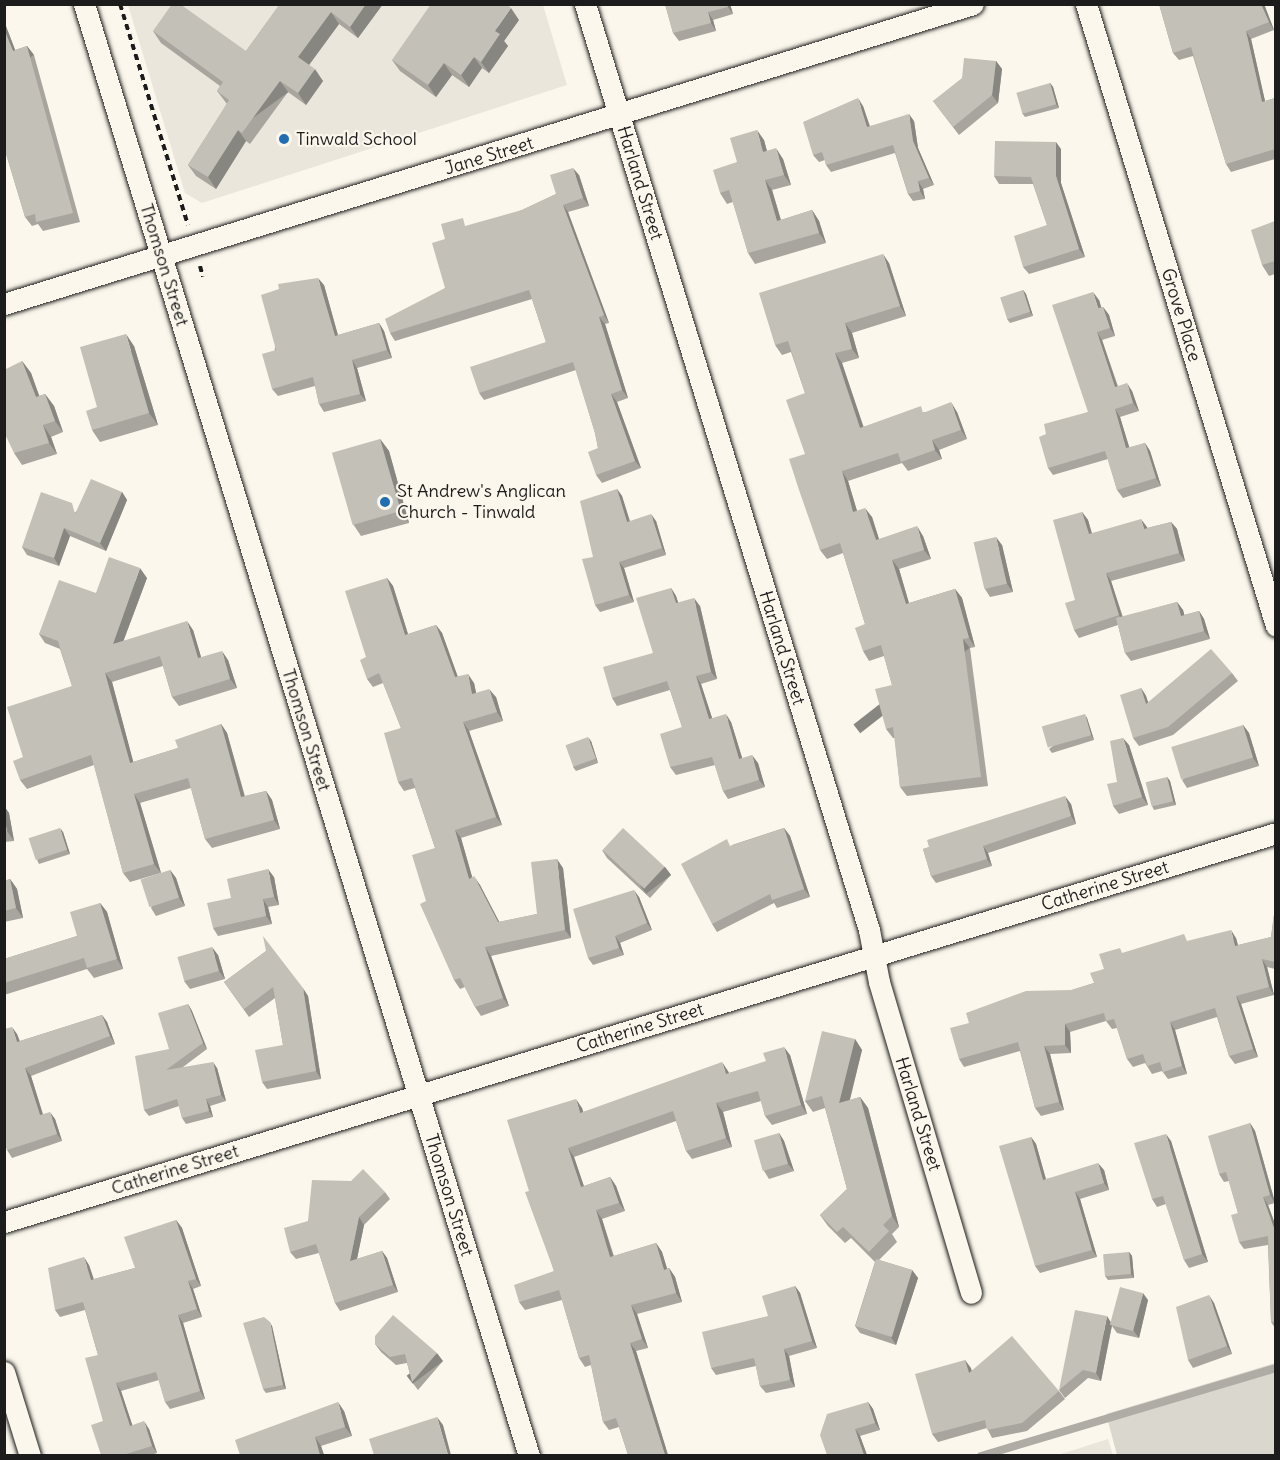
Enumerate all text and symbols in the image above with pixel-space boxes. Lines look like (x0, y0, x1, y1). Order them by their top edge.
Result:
street label: Harland Street (612, 123, 668, 243)
place label: Tinwald School (296, 128, 417, 150)
marker: Tinwald School (277, 132, 291, 146)
street label: Jane Street (442, 132, 536, 180)
street label: Thomson Street (135, 201, 193, 329)
street label: Grove Place (1157, 266, 1205, 364)
place label: St Andrew's Anglican Church - Tinwald (397, 481, 566, 524)
marker: St Andrew's Anglican Church - Tinwald (378, 495, 392, 509)
street label: Harland Street (754, 588, 810, 708)
street label: Thomson Street (277, 666, 335, 794)
street label: Catherine Street (1039, 856, 1171, 916)
street label: Catherine Street (574, 998, 706, 1058)
street label: Harland Street (890, 1054, 946, 1174)
street label: Thomson Street (420, 1131, 478, 1259)
street label: Catherine Street (109, 1140, 241, 1200)

